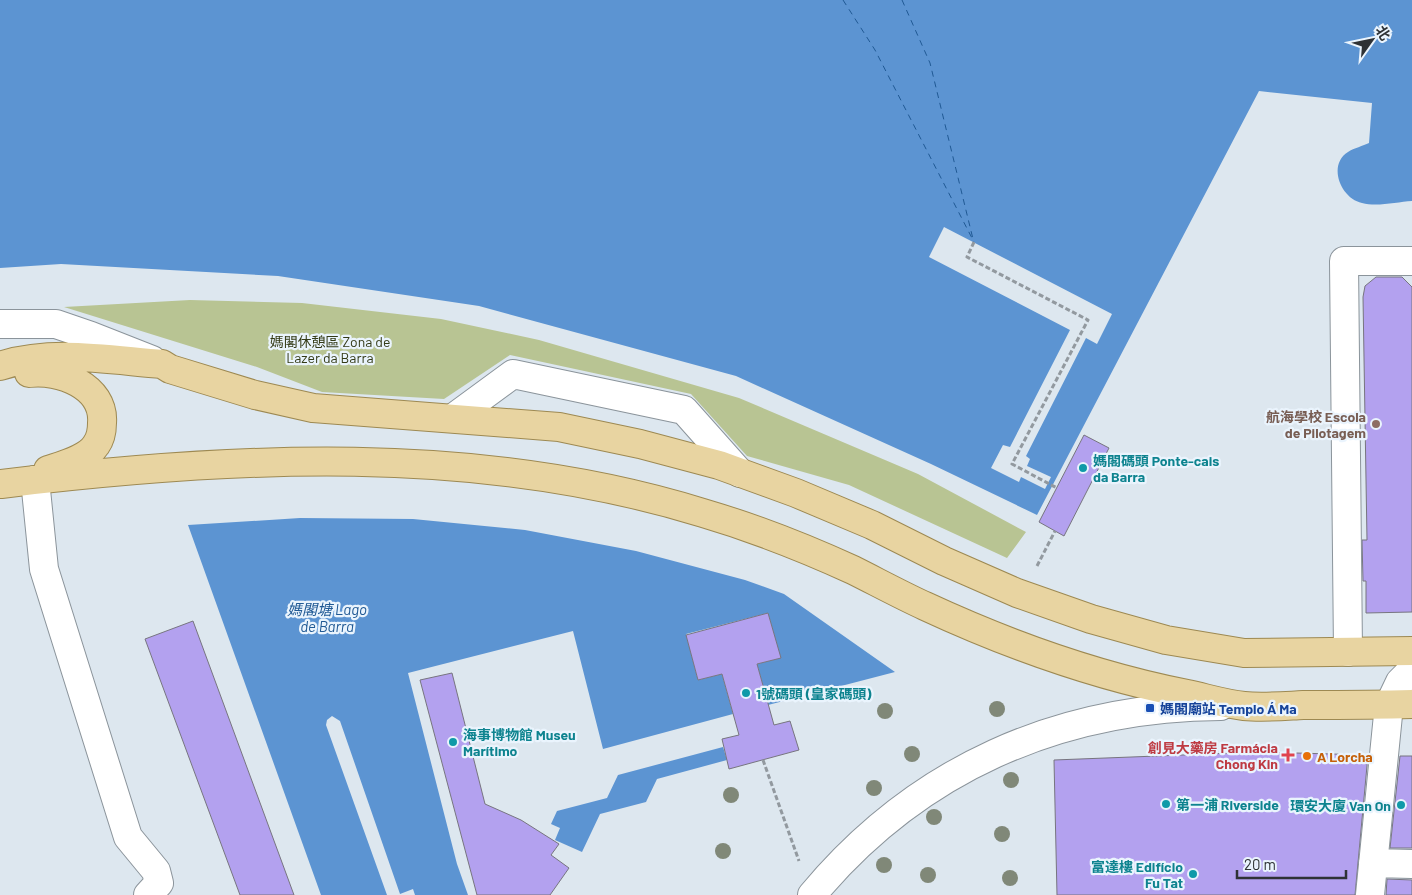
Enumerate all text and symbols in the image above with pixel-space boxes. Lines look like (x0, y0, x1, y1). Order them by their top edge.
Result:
north arrow (1347, 15, 1397, 65)
text: 北 (1372, 22, 1394, 43)
park label: 媽閣休憩區 Zona de Lazer da Barra (270, 333, 390, 366)
place label: 航海學校 Escola de Pilotagem (1266, 408, 1366, 441)
marker: 航海學校 Escola de Pilotagem (1370, 418, 1382, 430)
place label: 媽閣碼頭 Ponte-cais da Barra (1093, 452, 1219, 485)
marker: 媽閣碼頭 Ponte-cais da Barra (1077, 462, 1089, 474)
water label: 媽閣塘 Lago de Barra (287, 600, 367, 635)
place label: 1號碼頭 (皇家碼頭) (756, 685, 872, 702)
marker: 1號碼頭 (皇家碼頭) (740, 687, 752, 699)
place label: 媽閣廟站 Templo Á Ma (1160, 700, 1297, 717)
marker: 媽閣廟站 Templo Á Ma (1144, 702, 1156, 714)
place label: 海事博物館 Museu Marítimo (463, 726, 576, 759)
marker: 海事博物館 Museu Marítimo (447, 736, 459, 748)
place label: 創見大藥房 Farmácia Chong Kin (1148, 739, 1278, 772)
place label: A Lorcha (1317, 748, 1373, 765)
marker: 創見大藥房 Farmácia Chong Kin (1282, 749, 1294, 761)
marker: A Lorcha (1301, 750, 1313, 762)
place label: 第一浦 Riverside (1176, 796, 1279, 813)
place label: 環安大廈 Van On (1290, 797, 1391, 814)
marker: 第一浦 Riverside (1160, 798, 1172, 810)
marker: 環安大廈 Van On (1395, 799, 1407, 811)
scale bar (1237, 848, 1346, 880)
text: 20 m (1244, 855, 1276, 873)
place label: 富達樓 Edifício Fu Tat (1091, 858, 1183, 891)
marker: 富達樓 Edifício Fu Tat (1187, 868, 1199, 880)

